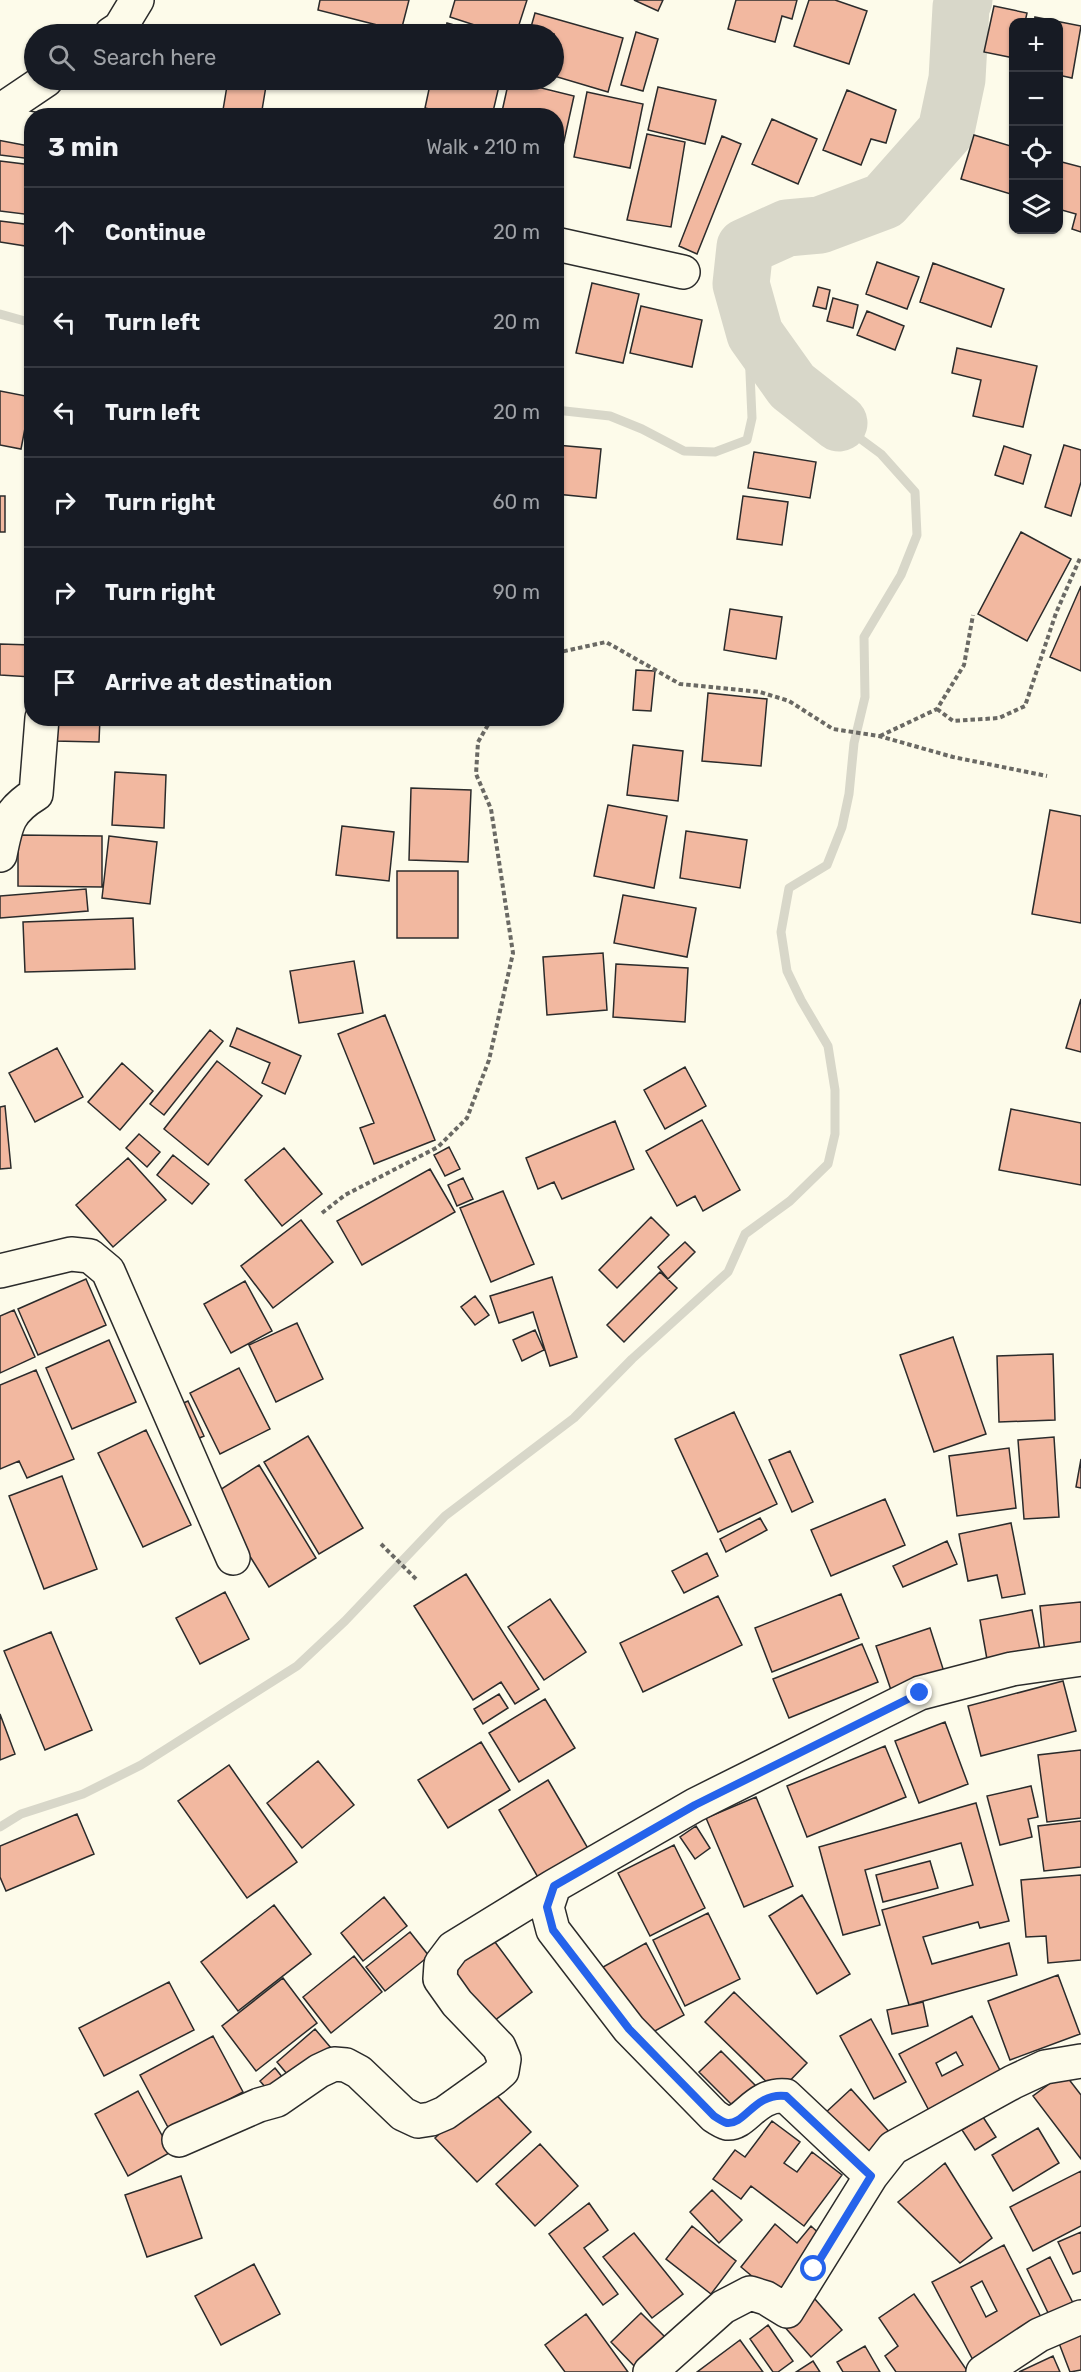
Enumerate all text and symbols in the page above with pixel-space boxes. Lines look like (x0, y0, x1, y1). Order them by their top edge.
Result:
map controls (1009, 18, 1063, 234)
button: + (1009, 18, 1063, 72)
search box (24, 24, 564, 90)
icon: search (45, 41, 78, 74)
text: Search here (93, 44, 216, 71)
button: − (1009, 72, 1063, 126)
button: locate (1009, 126, 1063, 180)
text: 3 min (48, 132, 119, 163)
text: Walk · 210 m (426, 135, 540, 159)
button: layers (1009, 180, 1063, 234)
icon: ahead (48, 216, 81, 249)
text: Continue (105, 219, 206, 246)
text: 20 m (493, 220, 540, 244)
icon: left (48, 306, 81, 339)
text: Turn left (105, 309, 200, 336)
text: 20 m (493, 310, 540, 334)
icon: left (48, 396, 81, 429)
text: Turn left (105, 399, 200, 426)
text: 20 m (493, 400, 540, 424)
icon: right (48, 486, 81, 519)
text: Turn right (105, 489, 215, 516)
text: 60 m (493, 490, 540, 514)
icon: right (48, 576, 81, 609)
text: Turn right (105, 579, 215, 606)
text: 90 m (493, 580, 540, 604)
icon: arrive (48, 666, 81, 699)
text: Arrive at destination (105, 669, 332, 696)
route end (906, 1679, 932, 1705)
route start (800, 2255, 826, 2281)

